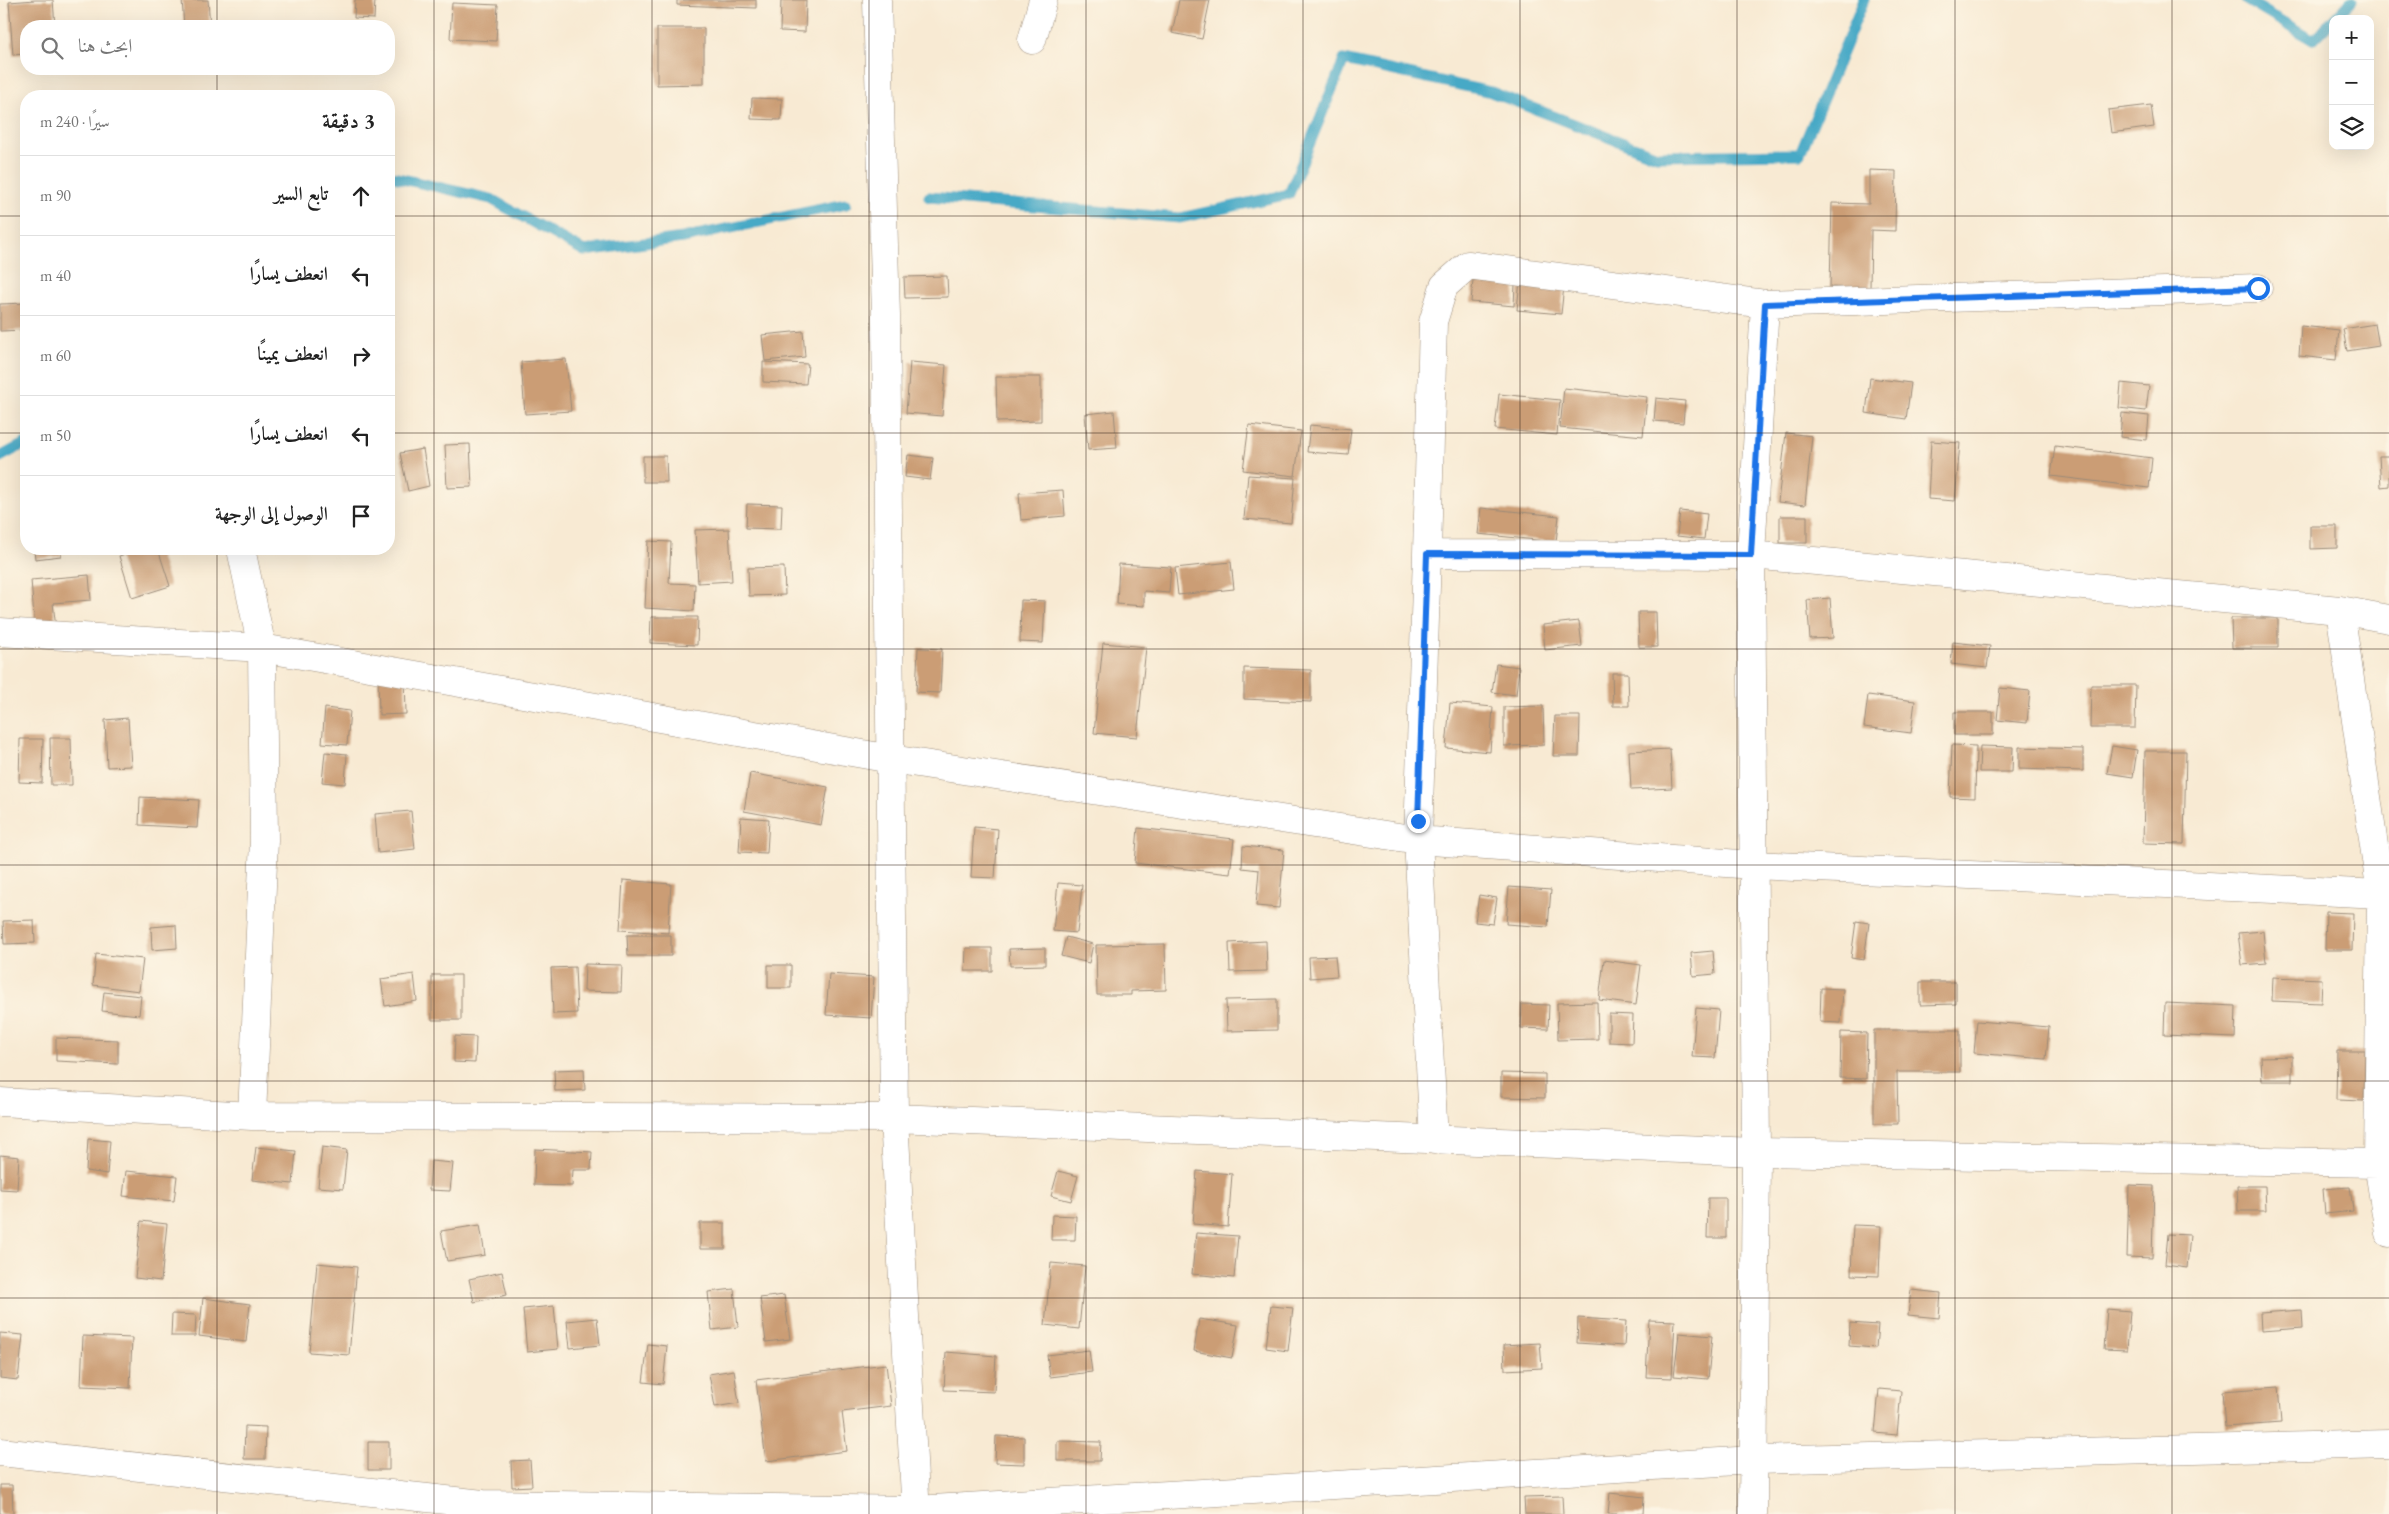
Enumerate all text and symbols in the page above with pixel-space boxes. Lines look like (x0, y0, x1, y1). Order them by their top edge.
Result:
map controls (2329, 15, 2374, 150)
button: + (2329, 15, 2374, 60)
search box (20, 20, 395, 75)
text: ابحث هنا (78, 33, 132, 58)
icon: search (38, 34, 66, 62)
button: − (2329, 60, 2374, 105)
button: layers (2329, 105, 2374, 150)
text: 3 دقيقة (322, 107, 375, 134)
text: سيرًا · 240 m (40, 111, 110, 132)
text: تابع السير (274, 181, 328, 206)
icon: ahead (347, 182, 375, 210)
text: 90 m (40, 185, 71, 206)
text: انعطف يسارًا (250, 261, 328, 286)
icon: left (347, 262, 375, 290)
text: 40 m (40, 265, 71, 286)
route start (2247, 277, 2270, 300)
text: انعطف يمينًا (257, 341, 328, 366)
icon: right (347, 342, 375, 370)
text: 60 m (40, 345, 71, 366)
text: انعطف يسارًا (250, 421, 328, 446)
icon: left (347, 422, 375, 450)
text: 50 m (40, 425, 71, 446)
text: الوصول إلى الوجهة (215, 501, 328, 526)
icon: arrive (347, 502, 375, 530)
route end (1407, 810, 1430, 833)

